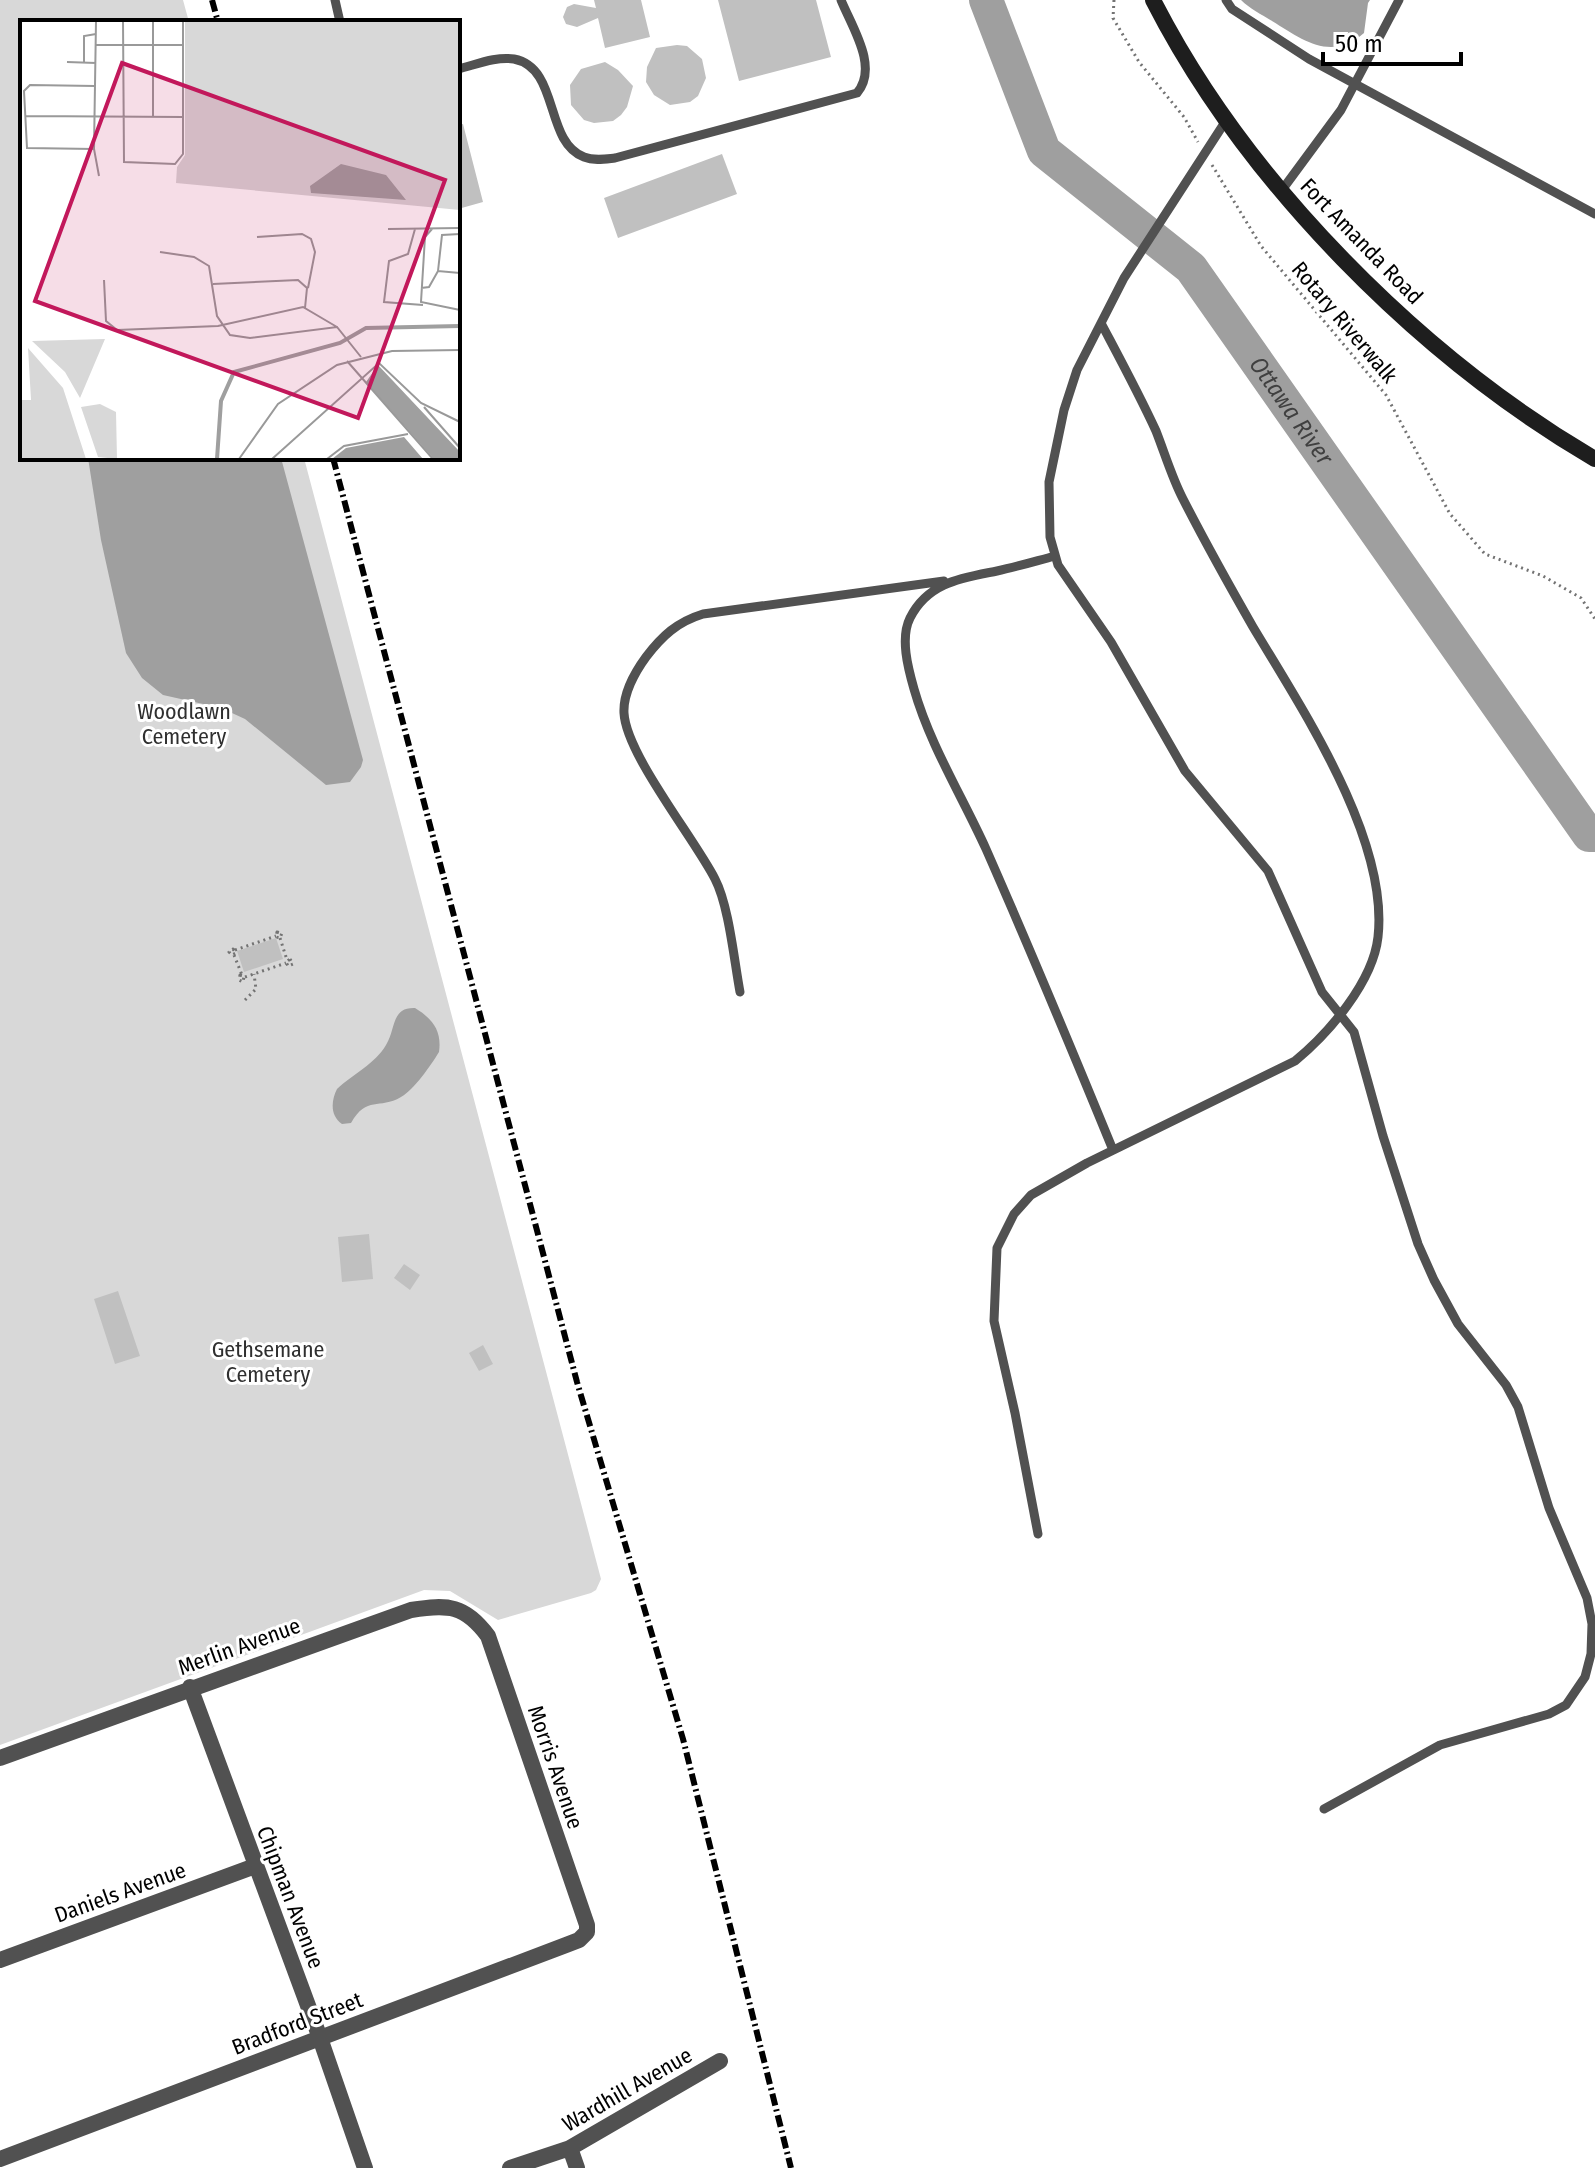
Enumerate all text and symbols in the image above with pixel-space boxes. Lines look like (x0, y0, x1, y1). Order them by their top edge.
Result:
scale bar (1323, 16, 1461, 66)
inset map (20, 20, 460, 460)
text: 50 m (1335, 30, 1383, 58)
street label: Fort Amanda Road (1295, 173, 1429, 310)
street label: Rotary Riverwalk (1286, 256, 1404, 389)
water label: Ottawa River (1244, 351, 1339, 471)
park label: Woodlawn Cemetery (137, 698, 231, 750)
park label: Gethsemane Cemetery (212, 1336, 324, 1388)
street label: Merlin Avenue (174, 1612, 304, 1681)
street label: Morris Avenue (522, 1702, 589, 1832)
street label: Chipman Avenue (251, 1822, 330, 1972)
street label: Daniels Avenue (51, 1856, 190, 1929)
street label: Bradford Street (228, 1986, 367, 2061)
street label: Wardhill Avenue (557, 2041, 697, 2137)

